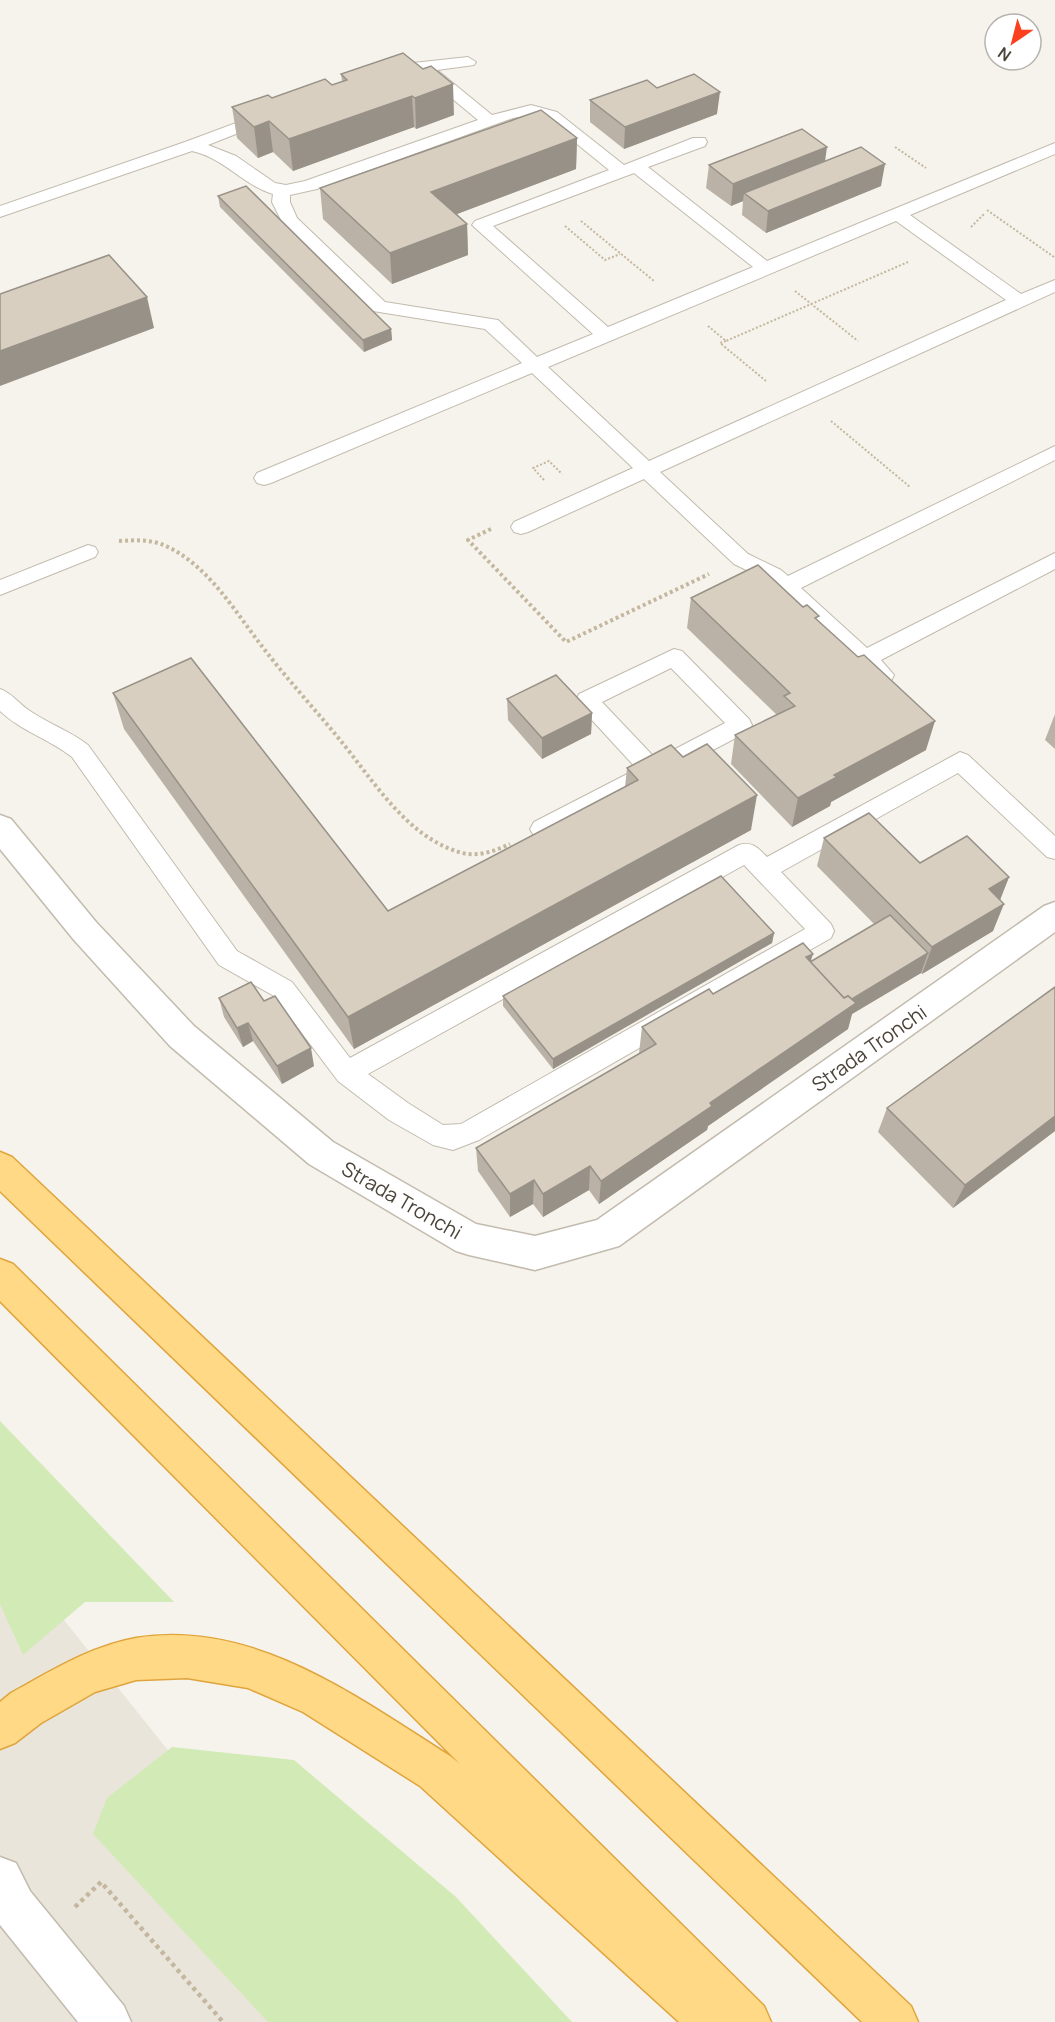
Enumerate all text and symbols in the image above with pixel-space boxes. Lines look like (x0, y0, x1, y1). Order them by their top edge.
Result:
north arrow (983, 12, 1043, 72)
text: N (993, 42, 1015, 67)
street label: Strada Tronchi (806, 998, 932, 1098)
street label: Strada Tronchi (337, 1155, 467, 1245)

